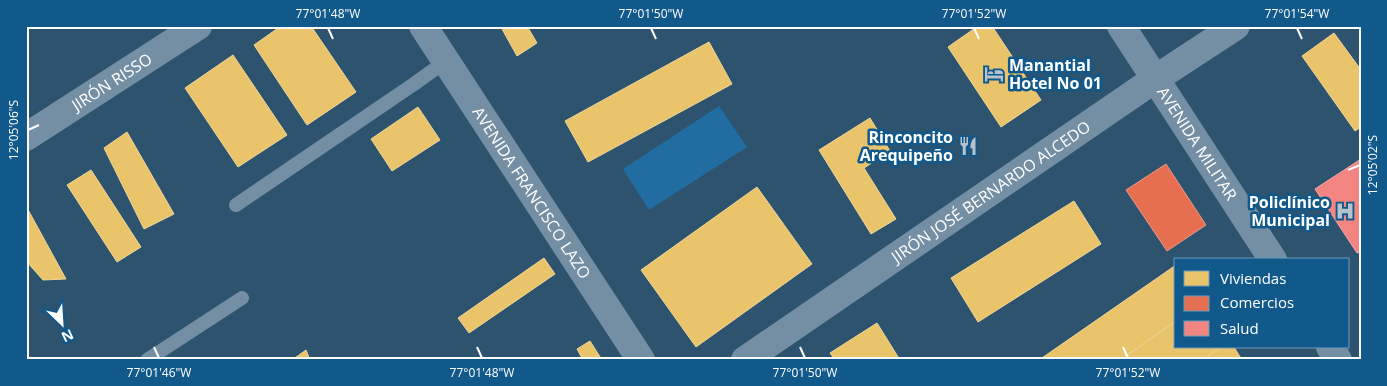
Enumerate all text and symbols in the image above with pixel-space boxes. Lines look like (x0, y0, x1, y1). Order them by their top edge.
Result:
text: 77°01'48"W (296, 5, 360, 22)
text: 77°01'50"W (619, 5, 683, 22)
text: 77°01'52"W (942, 5, 1006, 22)
text: 77°01'54"W (1265, 5, 1329, 22)
street label: JIRÓN RISSO (66, 48, 156, 117)
place label: Manantial Hotel No 01 (1009, 54, 1102, 94)
hotel icon: Manantial Hotel No 01 (983, 63, 1005, 85)
street label: AVENIDA MILITAR (1152, 82, 1242, 205)
text: 12°05'06"S (5, 100, 22, 160)
street label: AVENIDA FRANCISCO LAZO (468, 102, 596, 283)
street label: JIRÓN JOSÉ BERNARDO ALCEDO (885, 116, 1095, 269)
place label: Rinconcito Arequipeño (860, 126, 953, 166)
restaurant icon: Rinconcito Arequipeño (957, 135, 979, 157)
text: 12°05'02"S (1364, 135, 1381, 195)
place label: Policlínico Municipal (1249, 191, 1330, 231)
hospital icon: Policlínico Municipal (1334, 200, 1356, 222)
legend (1174, 258, 1350, 348)
text: Viviendas (1220, 268, 1286, 288)
text: Comercios (1220, 292, 1294, 312)
north arrow (38, 298, 88, 348)
text: Salud (1220, 318, 1259, 338)
text: N (59, 325, 77, 347)
text: 77°01'46"W (127, 364, 191, 381)
text: 77°01'48"W (450, 364, 514, 381)
text: 77°01'50"W (773, 364, 837, 381)
text: 77°01'52"W (1096, 364, 1160, 381)

